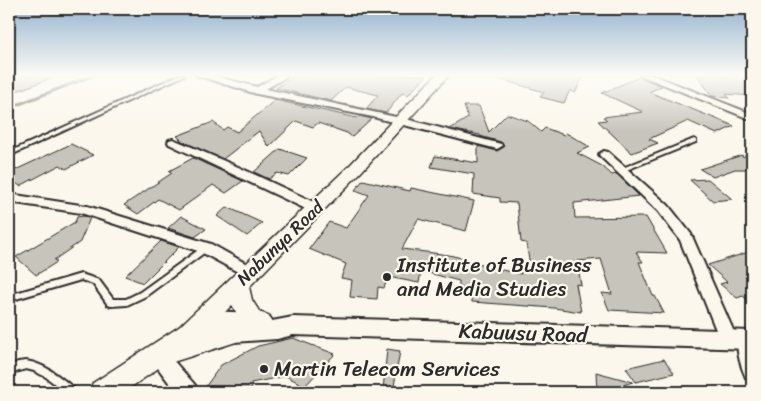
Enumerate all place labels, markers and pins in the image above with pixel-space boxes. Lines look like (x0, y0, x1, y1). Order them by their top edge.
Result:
place label: Institute of Business and Media Studies (396, 246, 592, 308)
marker: Institute of Business and Media Studies (381, 271, 393, 283)
place label: Martin Telecom Services (274, 350, 500, 388)
marker: Martin Telecom Services (258, 363, 270, 375)

